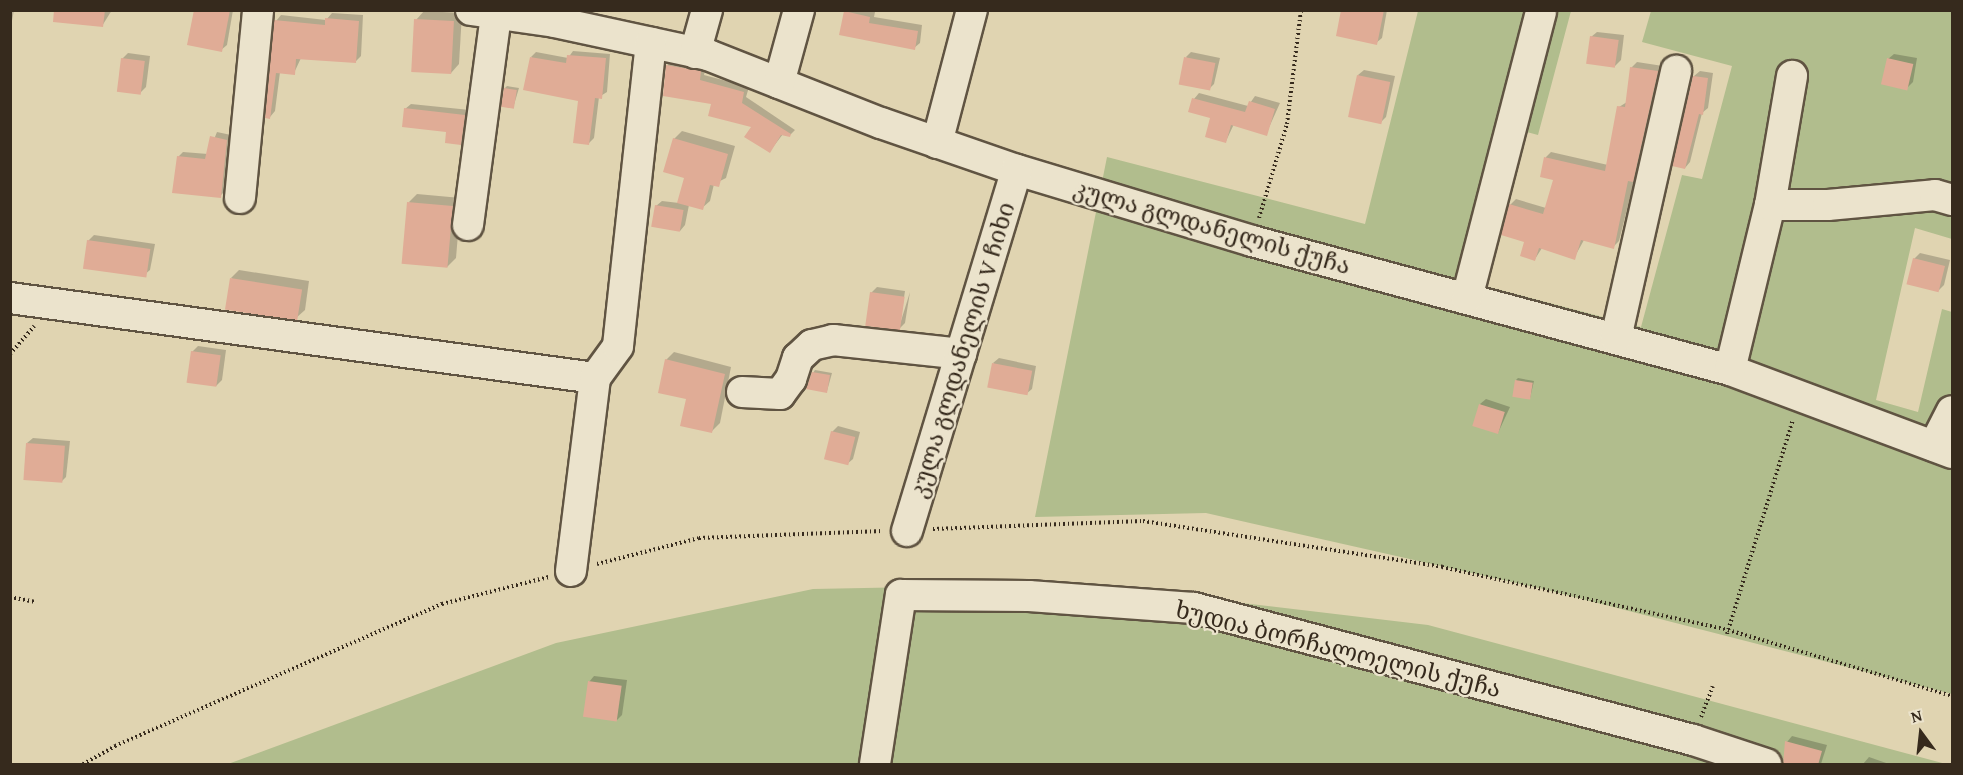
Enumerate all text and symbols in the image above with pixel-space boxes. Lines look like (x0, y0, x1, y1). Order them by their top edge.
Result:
street label: კულა გლდანელის ქუჩა (1070, 174, 1354, 280)
street label: კულა გლდანელის V ჩიხი (903, 199, 1021, 501)
street label: ხუდია ბორჩალოელის ქუჩა (1172, 594, 1504, 704)
north arrow (1891, 703, 1951, 763)
text: N (1908, 703, 1925, 729)

